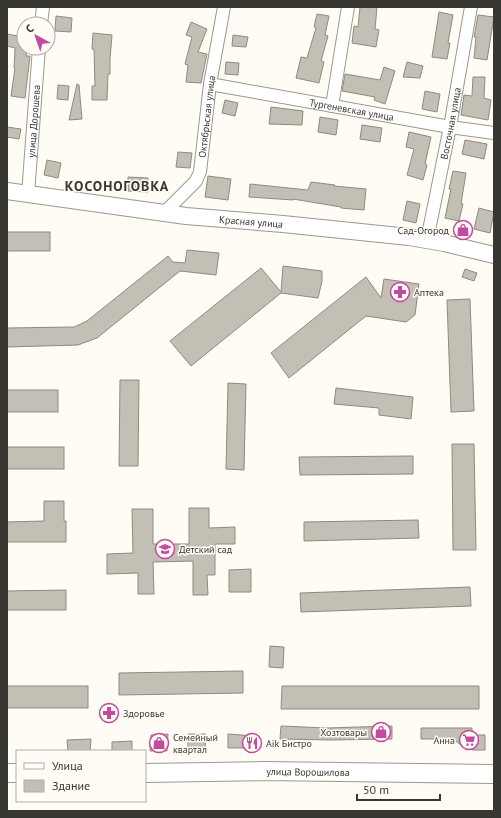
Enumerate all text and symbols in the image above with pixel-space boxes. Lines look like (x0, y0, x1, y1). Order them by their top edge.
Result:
north arrow (16, 16, 56, 56)
text: С (23, 21, 36, 36)
street label: Октябрьская улица (196, 74, 218, 158)
street label: улица Дорошева (25, 84, 43, 158)
street label: Восточная улица (438, 86, 464, 161)
street label: Тургеневская улица (308, 96, 395, 124)
district label: КОСОНОГОВКА (65, 177, 169, 195)
street label: Красная улица (218, 213, 284, 231)
shop icon: Сад-Огород (452, 219, 474, 241)
place label: Сад-Огород (397, 224, 450, 237)
pharmacy icon: Аптека (389, 281, 411, 303)
place label: Аптека (414, 286, 444, 299)
school or university icon: Детский сад (154, 538, 176, 560)
place label: Детский сад (179, 543, 233, 556)
pharmacy icon: Здоровье (98, 702, 120, 724)
place label: Здоровье (123, 707, 165, 720)
shop icon: Хозтовары (370, 721, 392, 743)
place label: Хозтовары (320, 726, 367, 739)
supermarket icon: Анна (458, 729, 480, 751)
place label: Семейный квартал (173, 731, 218, 756)
shop icon: Семейный квартал (148, 732, 170, 754)
restaurant icon: Aik Бистро (241, 732, 263, 754)
place label: Анна (433, 734, 455, 747)
place label: Aik Бистро (266, 737, 312, 750)
legend (16, 750, 146, 802)
text: Улица (52, 758, 83, 773)
street label: улица Ворошилова (266, 765, 350, 779)
scale bar (357, 776, 440, 802)
text: Здание (52, 778, 90, 793)
text: 50 m (363, 782, 389, 797)

